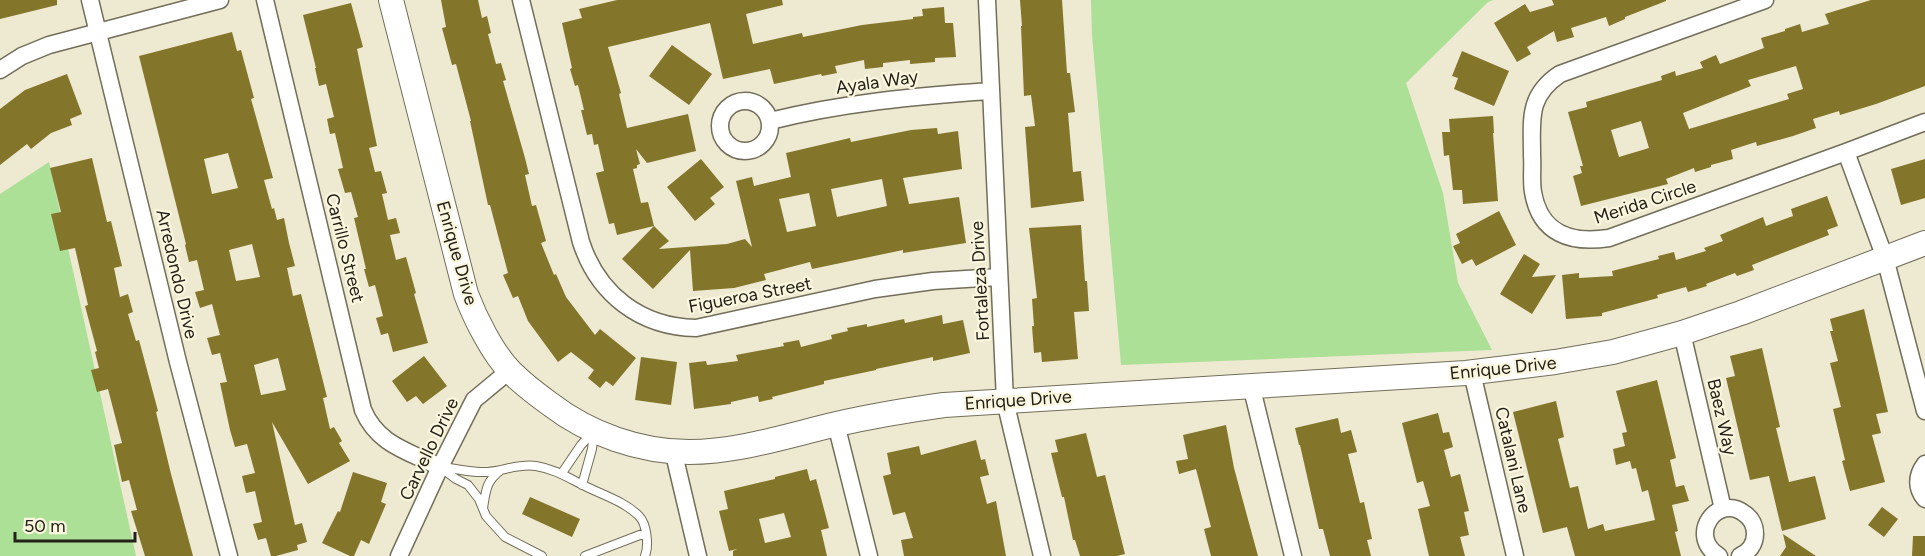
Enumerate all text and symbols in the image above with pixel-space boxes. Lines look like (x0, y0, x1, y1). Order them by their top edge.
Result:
street label: Ayala Way (834, 65, 920, 99)
street label: Merida Circle (1591, 175, 1699, 229)
street label: Carrillo Street (321, 191, 369, 305)
street label: Enrique Drive (432, 198, 482, 308)
street label: Arredondo Drive (151, 207, 203, 341)
street label: Fortaleza Drive (966, 220, 994, 342)
street label: Figueroa Street (687, 272, 814, 318)
street label: Enrique Drive (1448, 351, 1558, 385)
street label: Baez Way (1702, 376, 1742, 458)
street label: Enrique Drive (964, 385, 1072, 415)
street label: Carvello Drive (395, 394, 463, 504)
street label: Catalani Lane (1490, 405, 1536, 515)
scale bar (15, 505, 135, 543)
text: 50 m (24, 515, 66, 537)

